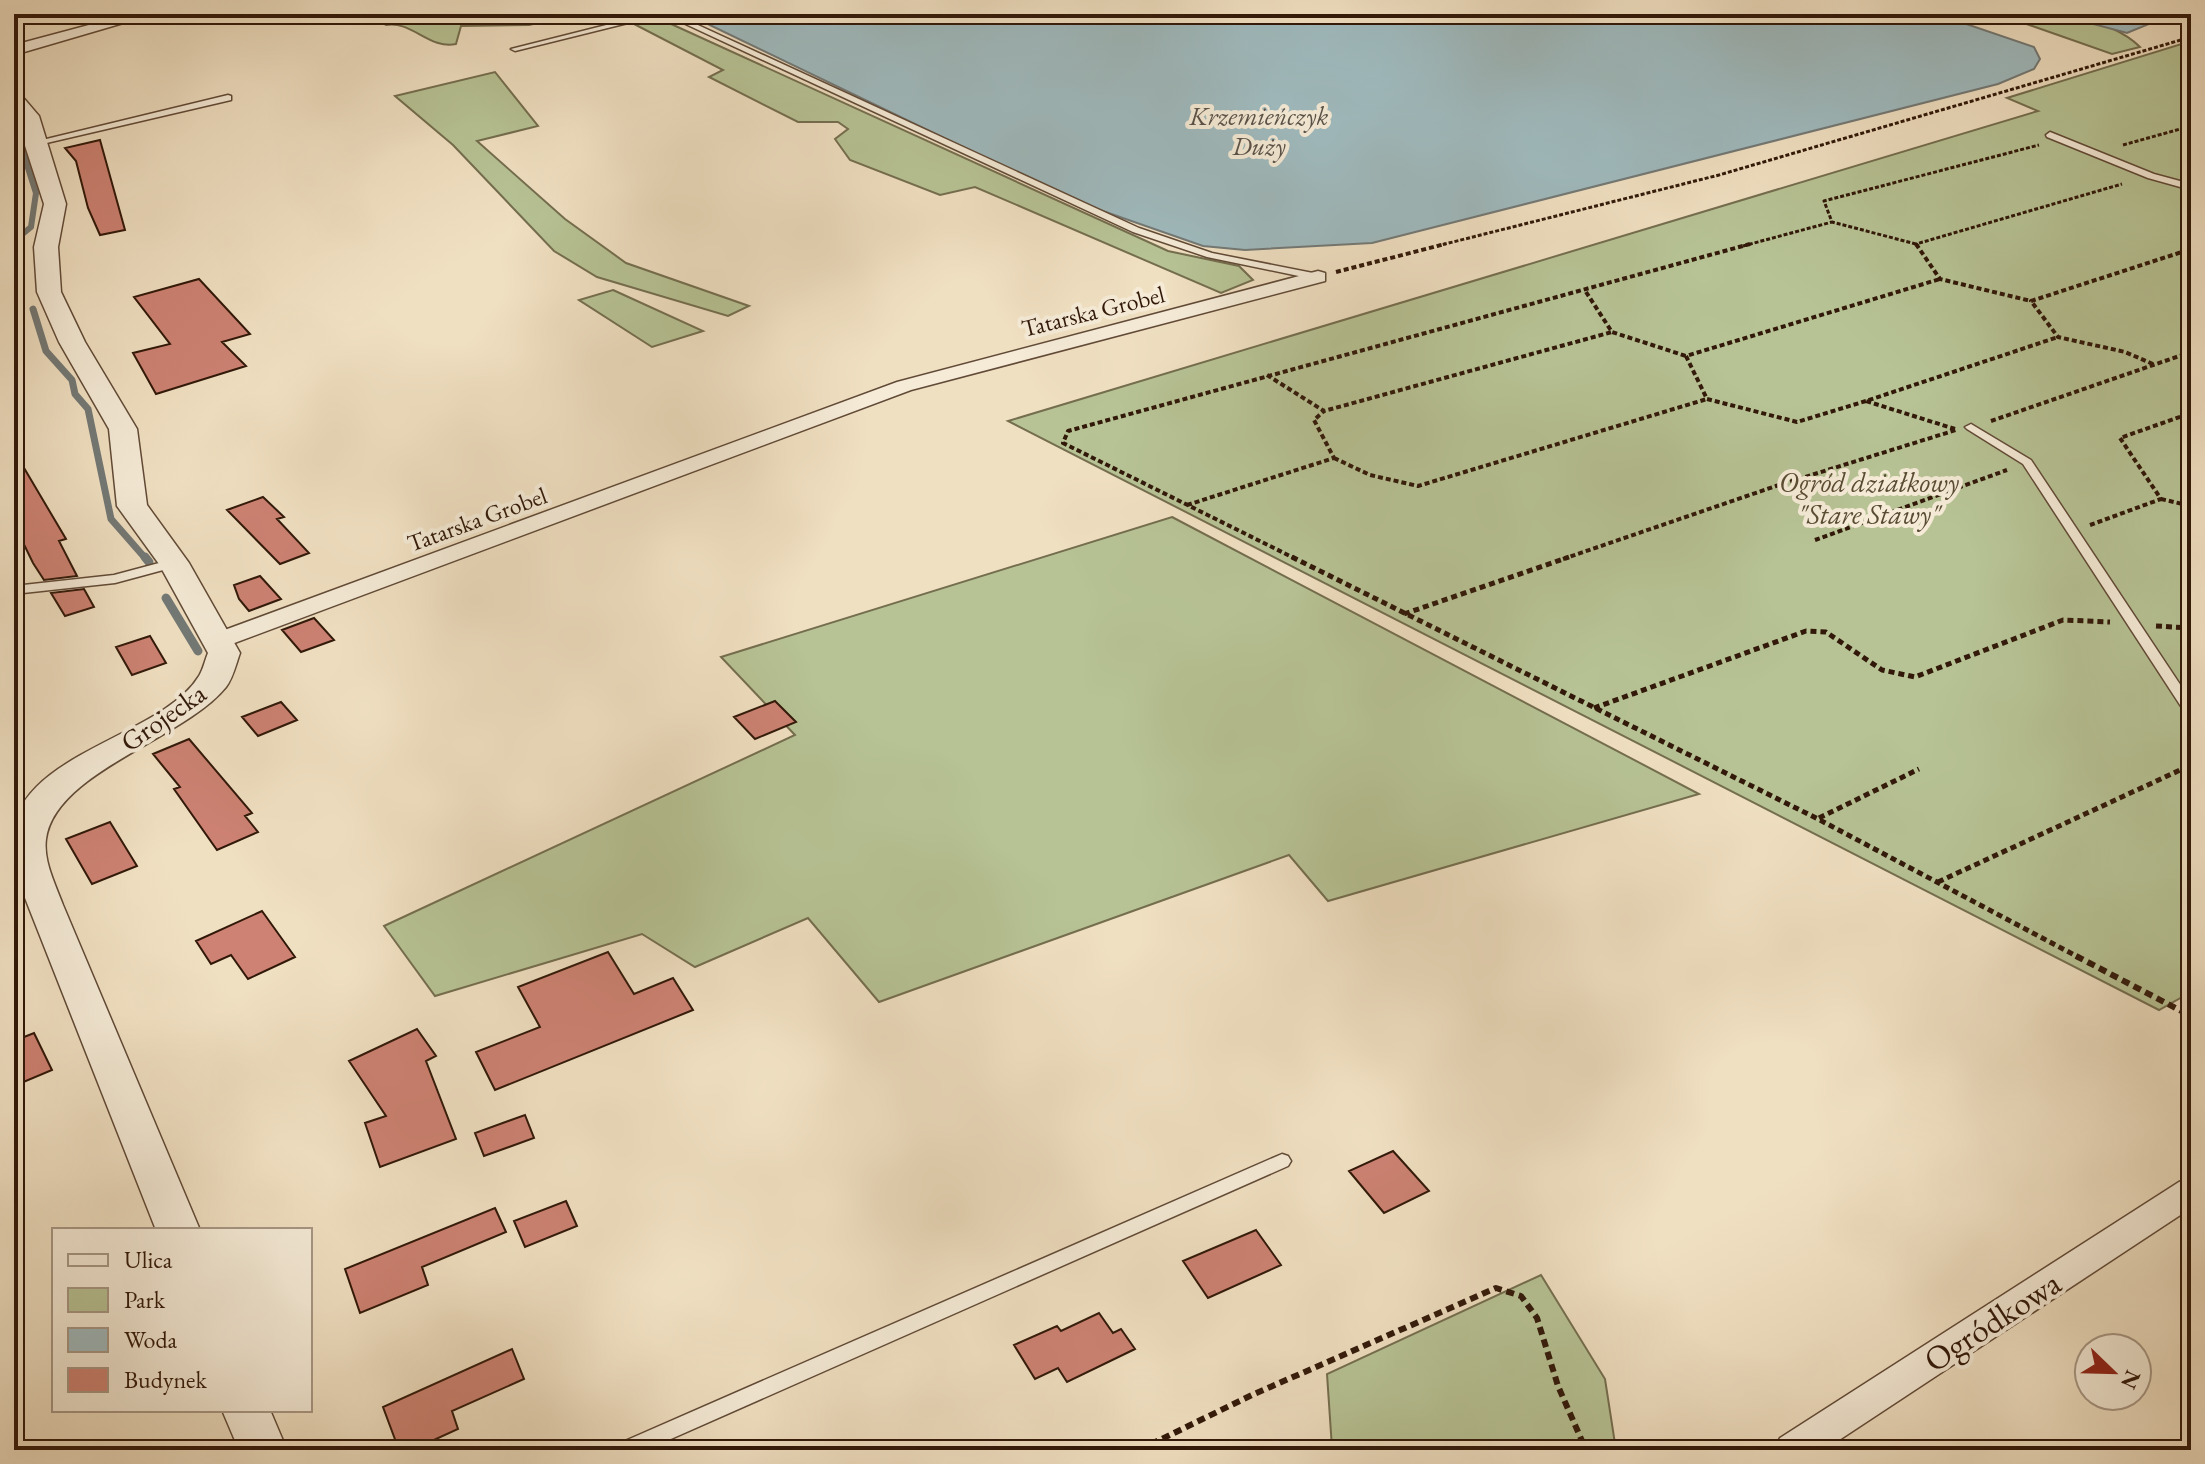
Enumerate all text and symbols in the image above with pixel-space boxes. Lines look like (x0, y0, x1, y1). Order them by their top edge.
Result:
water label: Krzemieńczyk Duży (1189, 99, 1329, 163)
street label: Tatarska Grobel (1018, 278, 1168, 344)
park label: Ogród działkowy "Stare Stawy" (1779, 464, 1960, 532)
street label: Tatarska Grobel (403, 479, 551, 559)
street label: Grojecka (113, 674, 213, 759)
legend (52, 1228, 312, 1412)
text: Ulica (124, 1244, 173, 1275)
street label: Ogródkowa (1915, 1260, 2069, 1382)
text: Park (124, 1284, 166, 1315)
text: Woda (124, 1324, 178, 1355)
north arrow (2073, 1332, 2153, 1412)
text: Budynek (124, 1364, 207, 1395)
text: N (2114, 1366, 2148, 1394)

